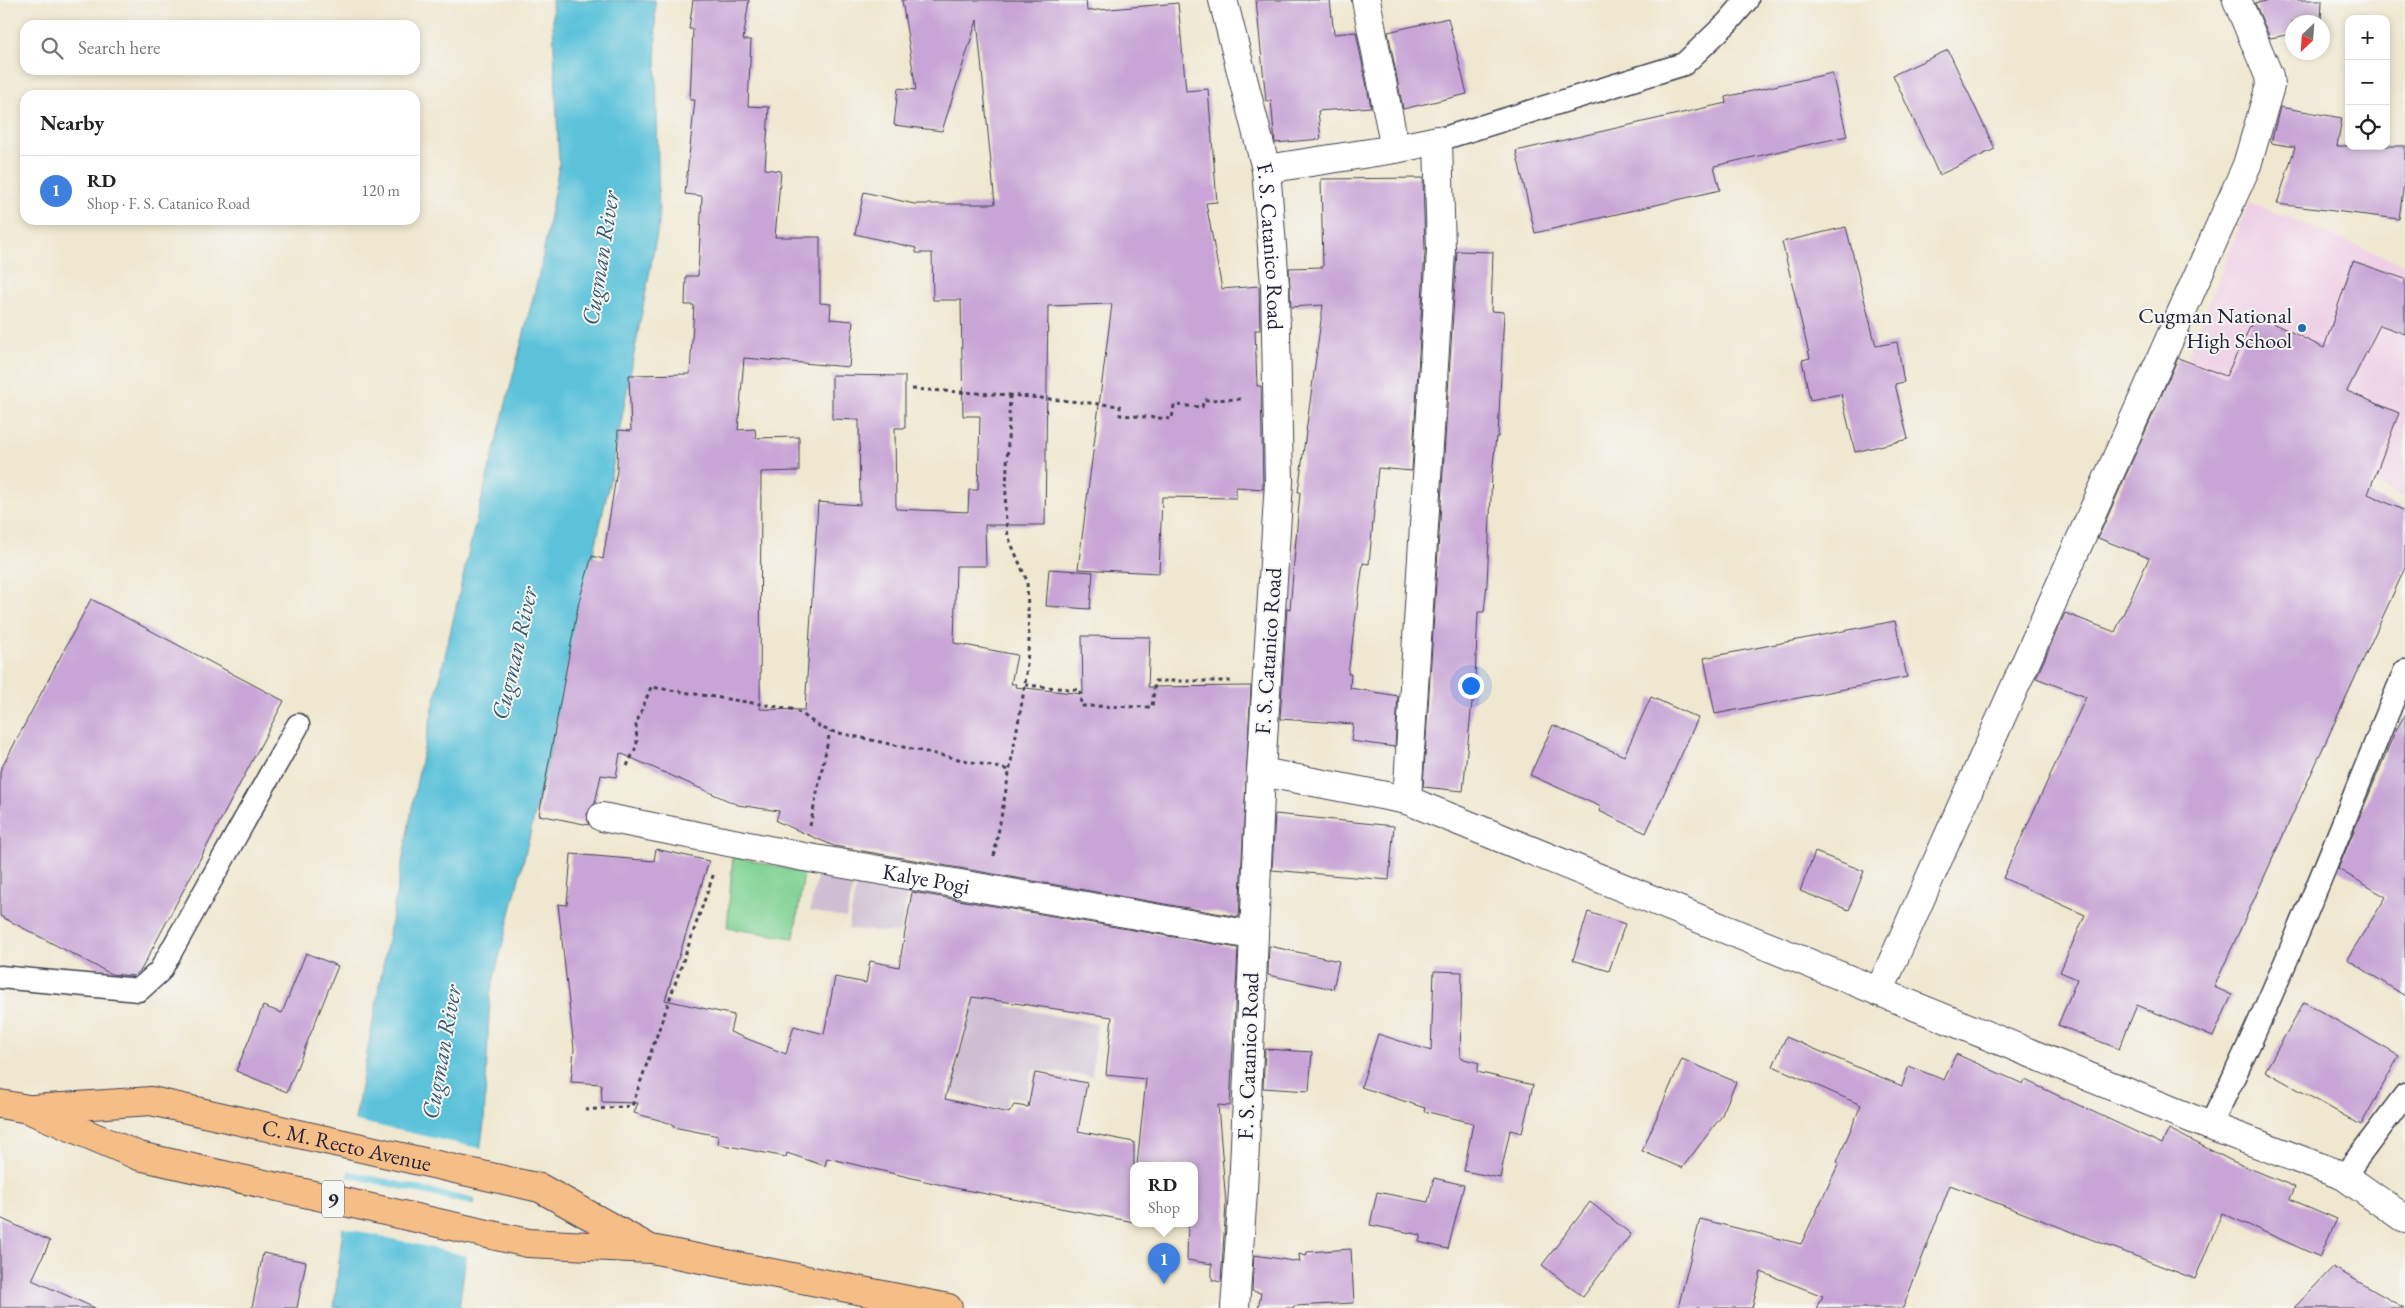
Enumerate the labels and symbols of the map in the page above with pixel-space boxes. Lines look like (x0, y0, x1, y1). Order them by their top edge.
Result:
north arrow (2285, 15, 2330, 60)
street label: F. S. Catanico Road (1250, 160, 1290, 331)
water label: Cugman River (574, 187, 626, 327)
place label: Cugman National High School (2138, 301, 2292, 355)
marker: Cugman National High School (2296, 322, 2308, 334)
street label: F. S. Catanico Road (1248, 566, 1288, 735)
water label: Cugman River (484, 582, 545, 723)
your location (1458, 673, 1484, 699)
street label: Kalye Pogi (880, 856, 972, 900)
street label: F. S. Catanico Road (1231, 971, 1265, 1140)
water label: Cugman River (414, 981, 468, 1121)
street label: C. M. Recto Avenue (259, 1112, 435, 1178)
road number: 9 (322, 1180, 344, 1218)
pin: 1 (1148, 1243, 1180, 1284)

